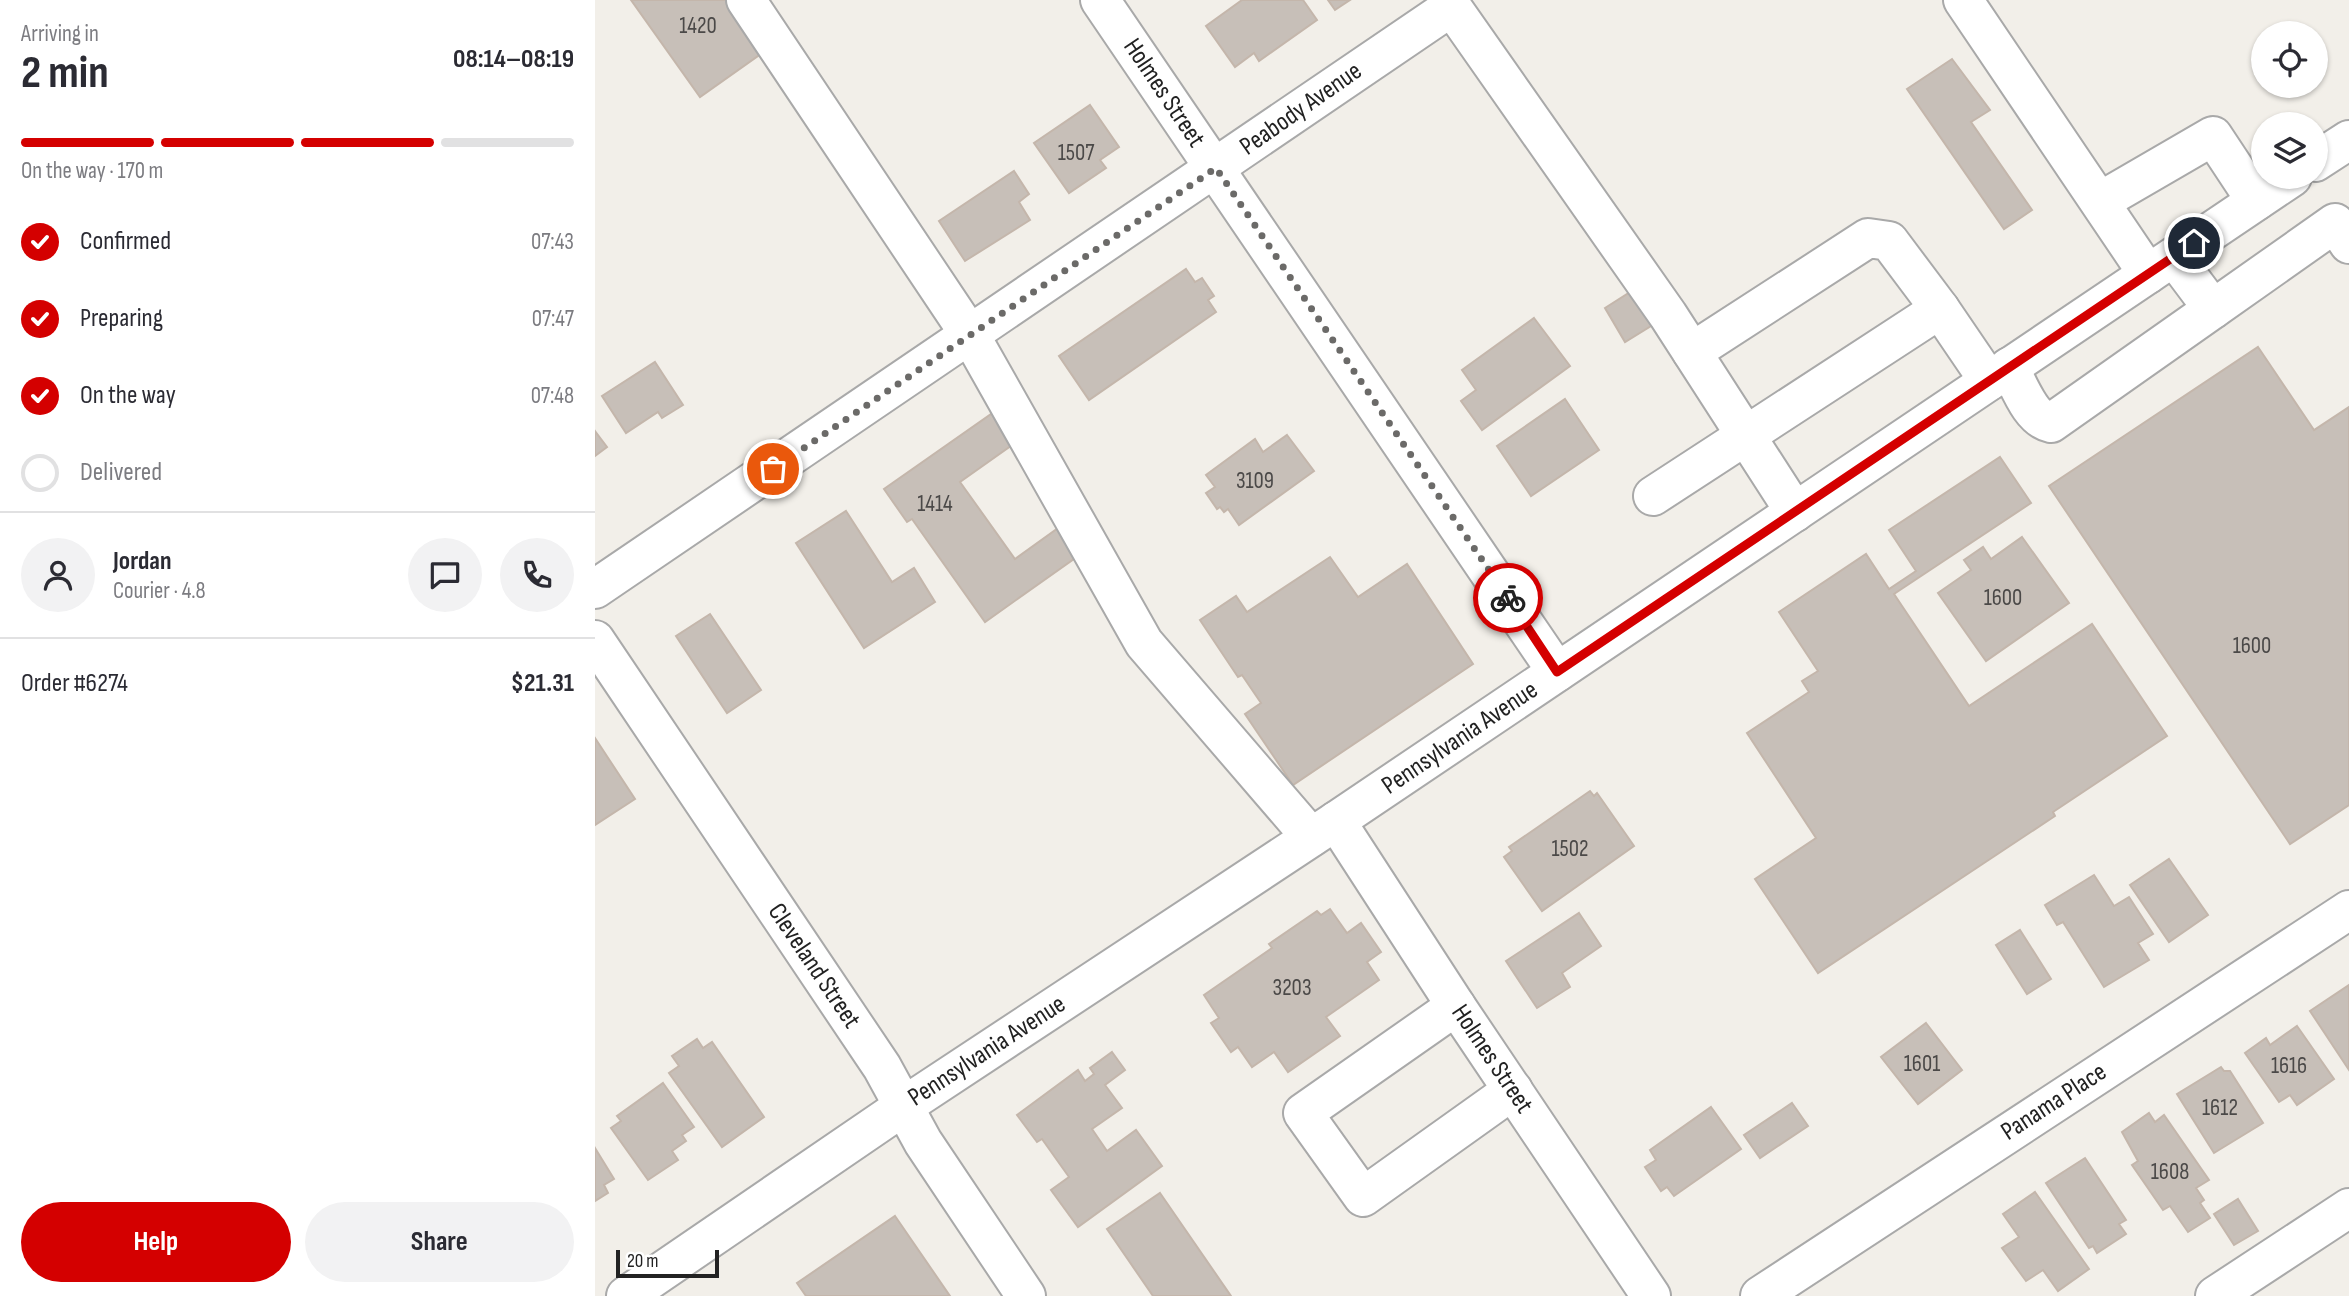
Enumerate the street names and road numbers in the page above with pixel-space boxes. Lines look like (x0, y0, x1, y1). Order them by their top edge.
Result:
street label: Holmes Street (1116, 33, 1212, 153)
street label: Peabody Avenue (1234, 56, 1368, 162)
street label: Pennsylvania Avenue (1376, 674, 1544, 802)
street label: Cleveland Street (761, 898, 867, 1034)
street label: Pennsylvania Avenue (903, 989, 1071, 1113)
street label: Holmes Street (1444, 999, 1540, 1119)
street label: Panama Place (1996, 1057, 2112, 1147)

